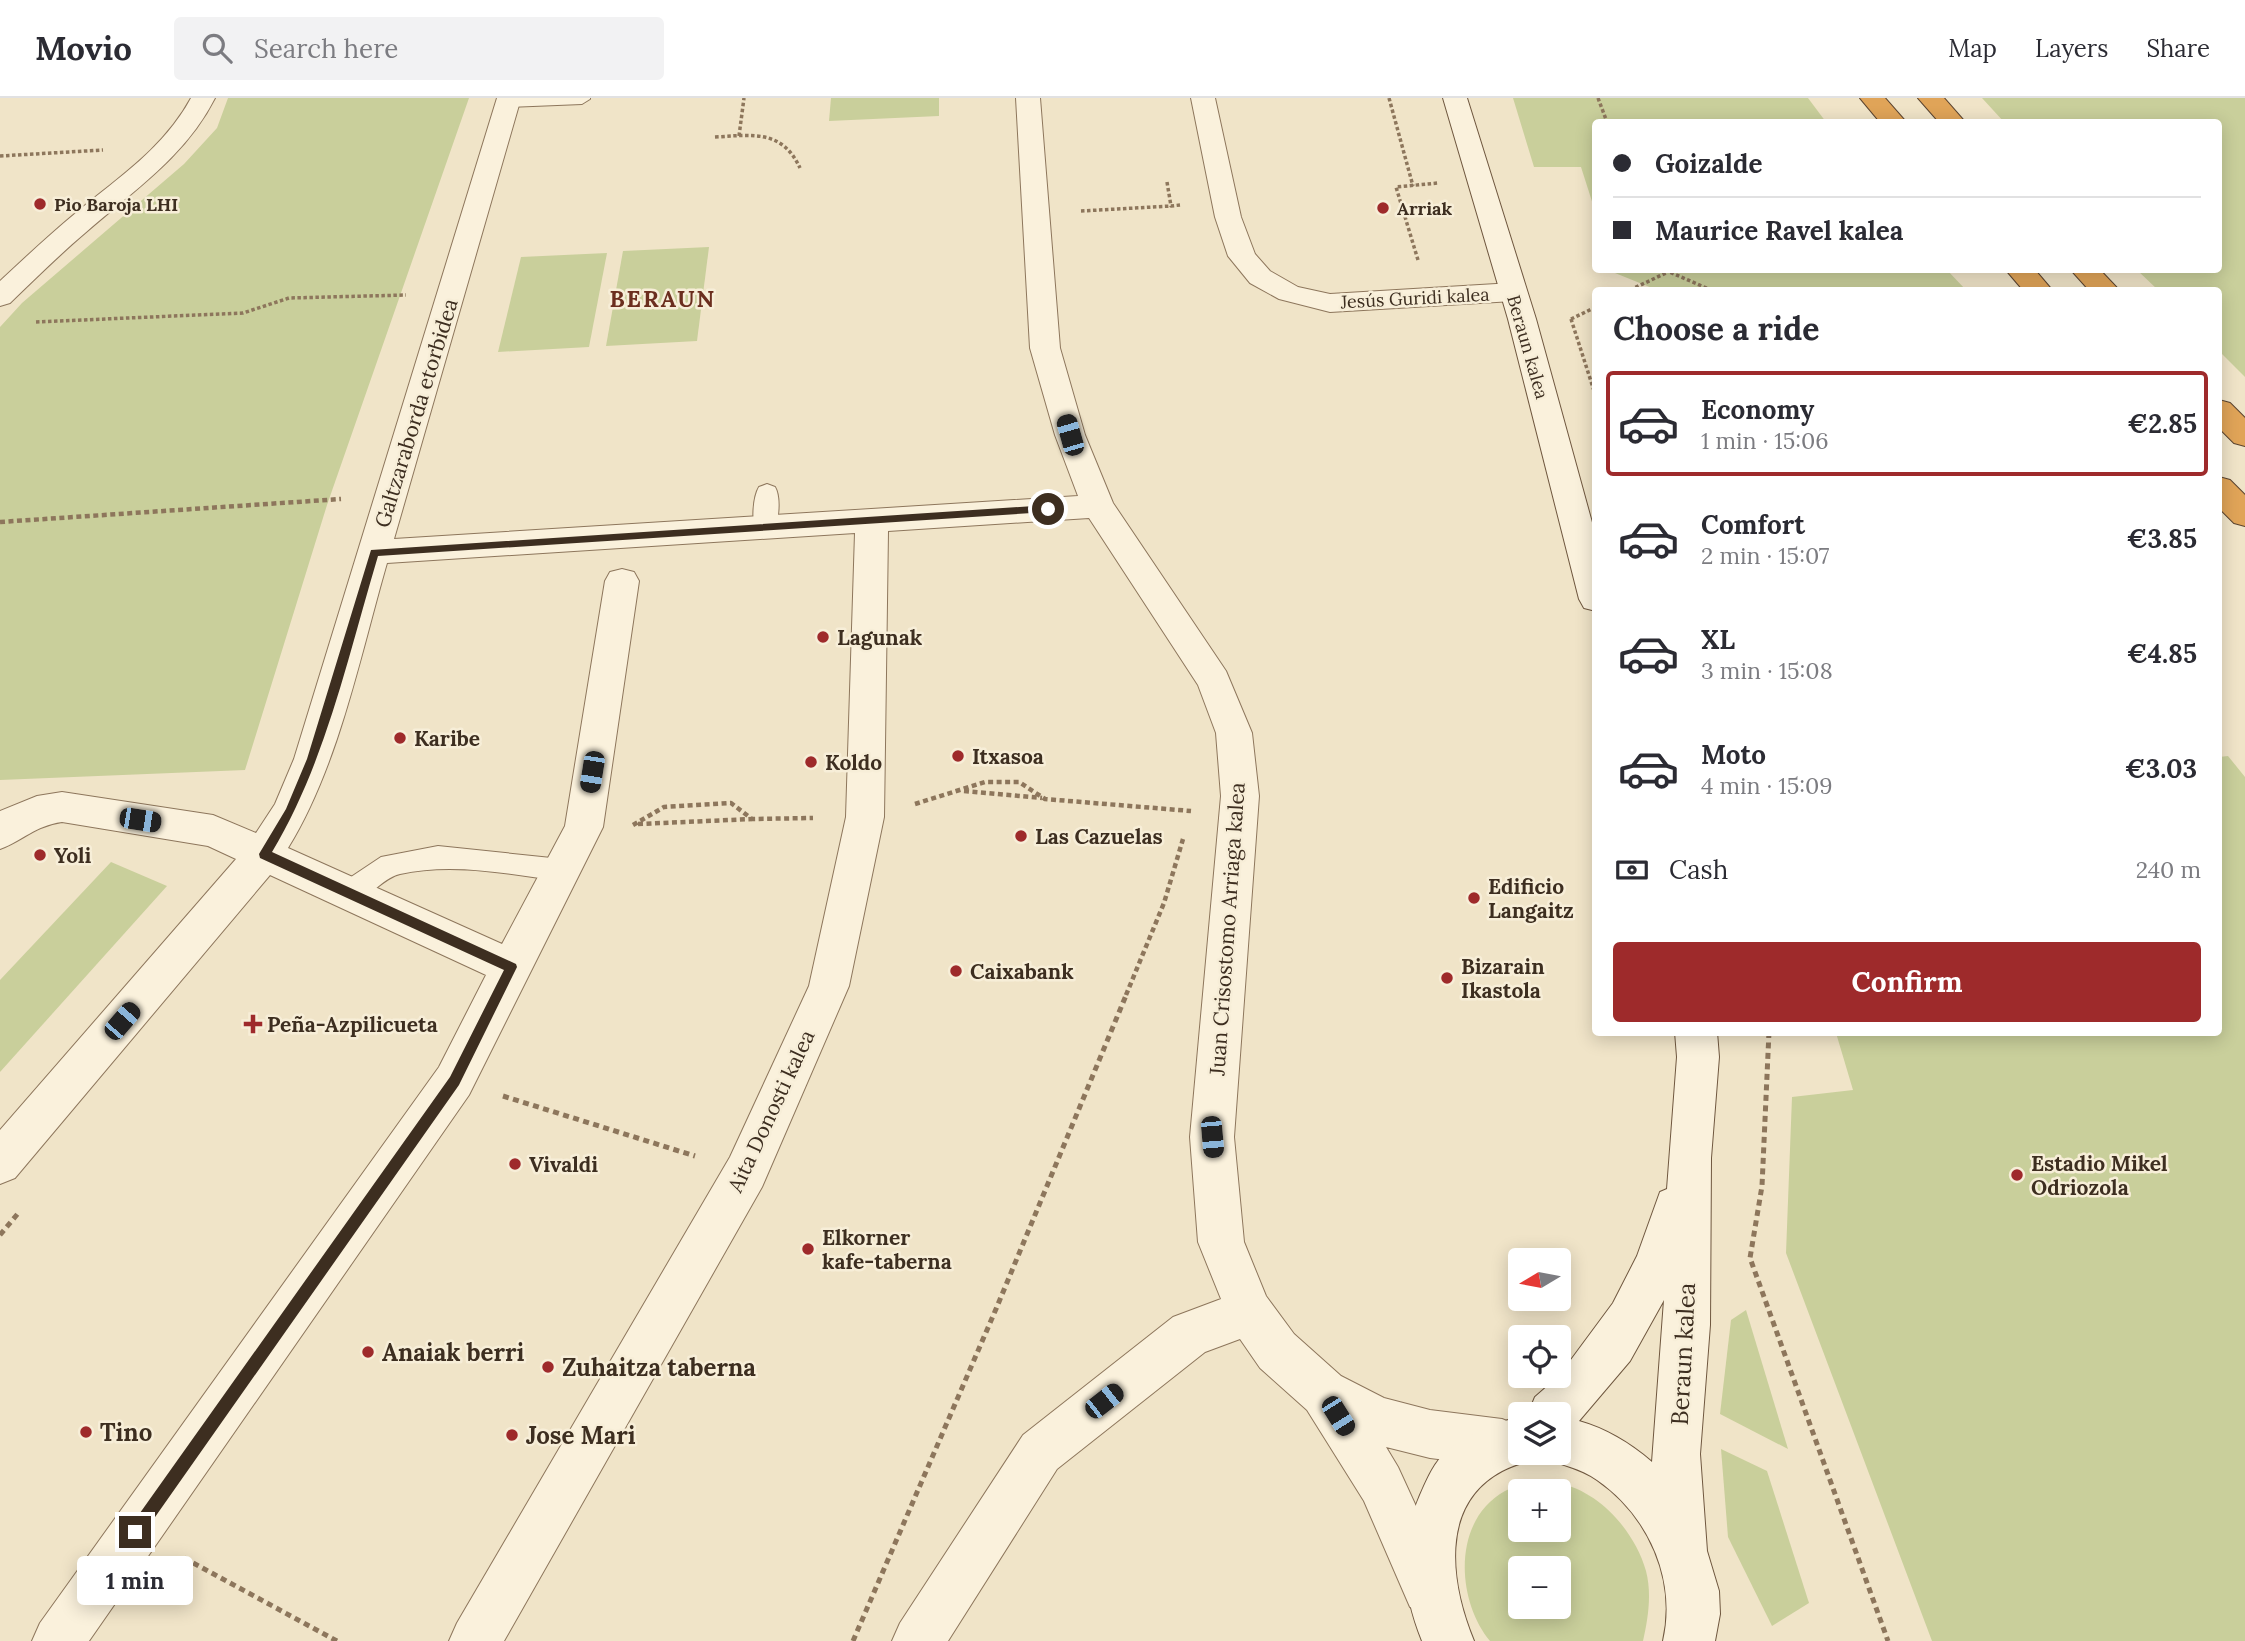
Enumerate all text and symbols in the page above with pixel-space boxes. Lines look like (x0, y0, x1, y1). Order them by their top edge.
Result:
search box (174, 17, 664, 80)
text: Movio (35, 27, 132, 69)
icon: search (198, 29, 236, 67)
text: Search here (254, 32, 398, 65)
text: Map (1948, 33, 1997, 64)
text: Layers (2035, 33, 2108, 64)
text: Share (2146, 33, 2210, 64)
text: Goizalde (1655, 147, 1762, 180)
place label: Pio Baroja LHI (54, 193, 178, 216)
marker: Pio Baroja LHI (32, 196, 48, 212)
place label: Arriak (1397, 197, 1453, 220)
marker: Arriak (1375, 200, 1391, 216)
text: Maurice Ravel kalea (1655, 214, 1903, 247)
street label: Jesús Guridi kalea (1339, 283, 1490, 313)
district label: BERAUN (610, 284, 716, 313)
street label: Beraun kalea (1502, 292, 1554, 402)
street label: Galtzaraborda etorbidea (368, 295, 464, 531)
text: Choose a ride (1613, 308, 1820, 349)
icon: car (1617, 392, 1680, 455)
text: Economy (1701, 393, 1814, 426)
text: €2.85 (2127, 407, 2197, 440)
car (1055, 412, 1086, 458)
text: 1 min · 15:06 (1701, 426, 1829, 455)
route start (1032, 493, 1064, 525)
icon: car (1617, 507, 1680, 570)
text: Comfort (1701, 508, 1805, 541)
text: €3.85 (2126, 522, 2197, 555)
text: 2 min · 15:07 (1701, 541, 1829, 570)
icon: car (1617, 622, 1680, 685)
text: XL (1701, 623, 1735, 656)
place label: Lagunak (837, 624, 923, 651)
marker: Lagunak (815, 629, 831, 645)
text: €4.85 (2127, 637, 2197, 670)
text: 3 min · 15:08 (1701, 656, 1833, 685)
place label: Karibe (414, 725, 480, 752)
marker: Karibe (392, 730, 408, 746)
icon: car (1617, 737, 1680, 800)
text: Moto (1701, 738, 1766, 771)
place label: Itxasoa (972, 743, 1044, 770)
marker: Itxasoa (950, 748, 966, 764)
place label: Koldo (825, 749, 882, 776)
car (579, 750, 606, 794)
text: €3.03 (2125, 752, 2197, 785)
marker: Koldo (803, 754, 819, 770)
text: 4 min · 15:09 (1701, 771, 1833, 800)
street label: Juan Crisostomo Arriaga kalea (1203, 781, 1251, 1078)
car (118, 806, 163, 834)
place label: Las Cazuelas (1035, 823, 1163, 850)
marker: Las Cazuelas (1013, 828, 1029, 844)
place label: Yoli (54, 842, 92, 869)
marker: Yoli (32, 847, 48, 863)
icon: cash (1613, 851, 1651, 889)
text: Cash (1669, 853, 1728, 886)
text: 240 m (2136, 855, 2201, 884)
place label: Edificio Langaitz (1488, 873, 1574, 924)
marker: Edificio Langaitz (1466, 890, 1482, 906)
button: Confirm (1613, 942, 2201, 1022)
place label: Bizarain Ikastola (1461, 953, 1545, 1004)
place label: Caixabank (970, 958, 1074, 985)
marker: Caixabank (948, 963, 964, 979)
marker: Bizarain Ikastola (1439, 970, 1455, 986)
car (101, 998, 144, 1044)
place label: Peña-Azpilicueta (267, 1011, 438, 1038)
marker: Peña-Azpilicueta (245, 1016, 261, 1032)
street label: Aita Donosti kalea (721, 1025, 821, 1197)
car (1200, 1115, 1225, 1159)
place label: Estadio Mikel Odriozola (2031, 1150, 2168, 1201)
place label: Vivaldi (529, 1151, 598, 1178)
marker: Vivaldi (507, 1156, 523, 1172)
marker: Estadio Mikel Odriozola (2009, 1167, 2025, 1183)
place label: Elkorner kafe-taberna (822, 1224, 952, 1275)
marker: Elkorner kafe-taberna (800, 1241, 816, 1257)
north arrow (1508, 1248, 1572, 1311)
map controls (1508, 1248, 1571, 1619)
street label: Beraun kalea (1664, 1282, 1702, 1426)
button: locate (1508, 1325, 1571, 1388)
place label: Anaiak berri (382, 1337, 524, 1368)
marker: Anaiak berri (360, 1344, 376, 1360)
place label: Zuhaitza taberna (562, 1352, 756, 1383)
marker: Zuhaitza taberna (540, 1359, 556, 1375)
car (1081, 1380, 1128, 1422)
car (1318, 1393, 1359, 1439)
button: layers (1508, 1402, 1571, 1465)
place label: Tino (100, 1417, 152, 1448)
place label: Jose Mari (526, 1420, 636, 1451)
marker: Tino (78, 1424, 94, 1440)
marker: Jose Mari (504, 1427, 520, 1443)
button: + (1508, 1479, 1571, 1542)
route end (119, 1516, 151, 1548)
callout: 1 min (77, 1556, 193, 1606)
button: − (1508, 1556, 1571, 1619)
text: 1 min (106, 1566, 164, 1595)

